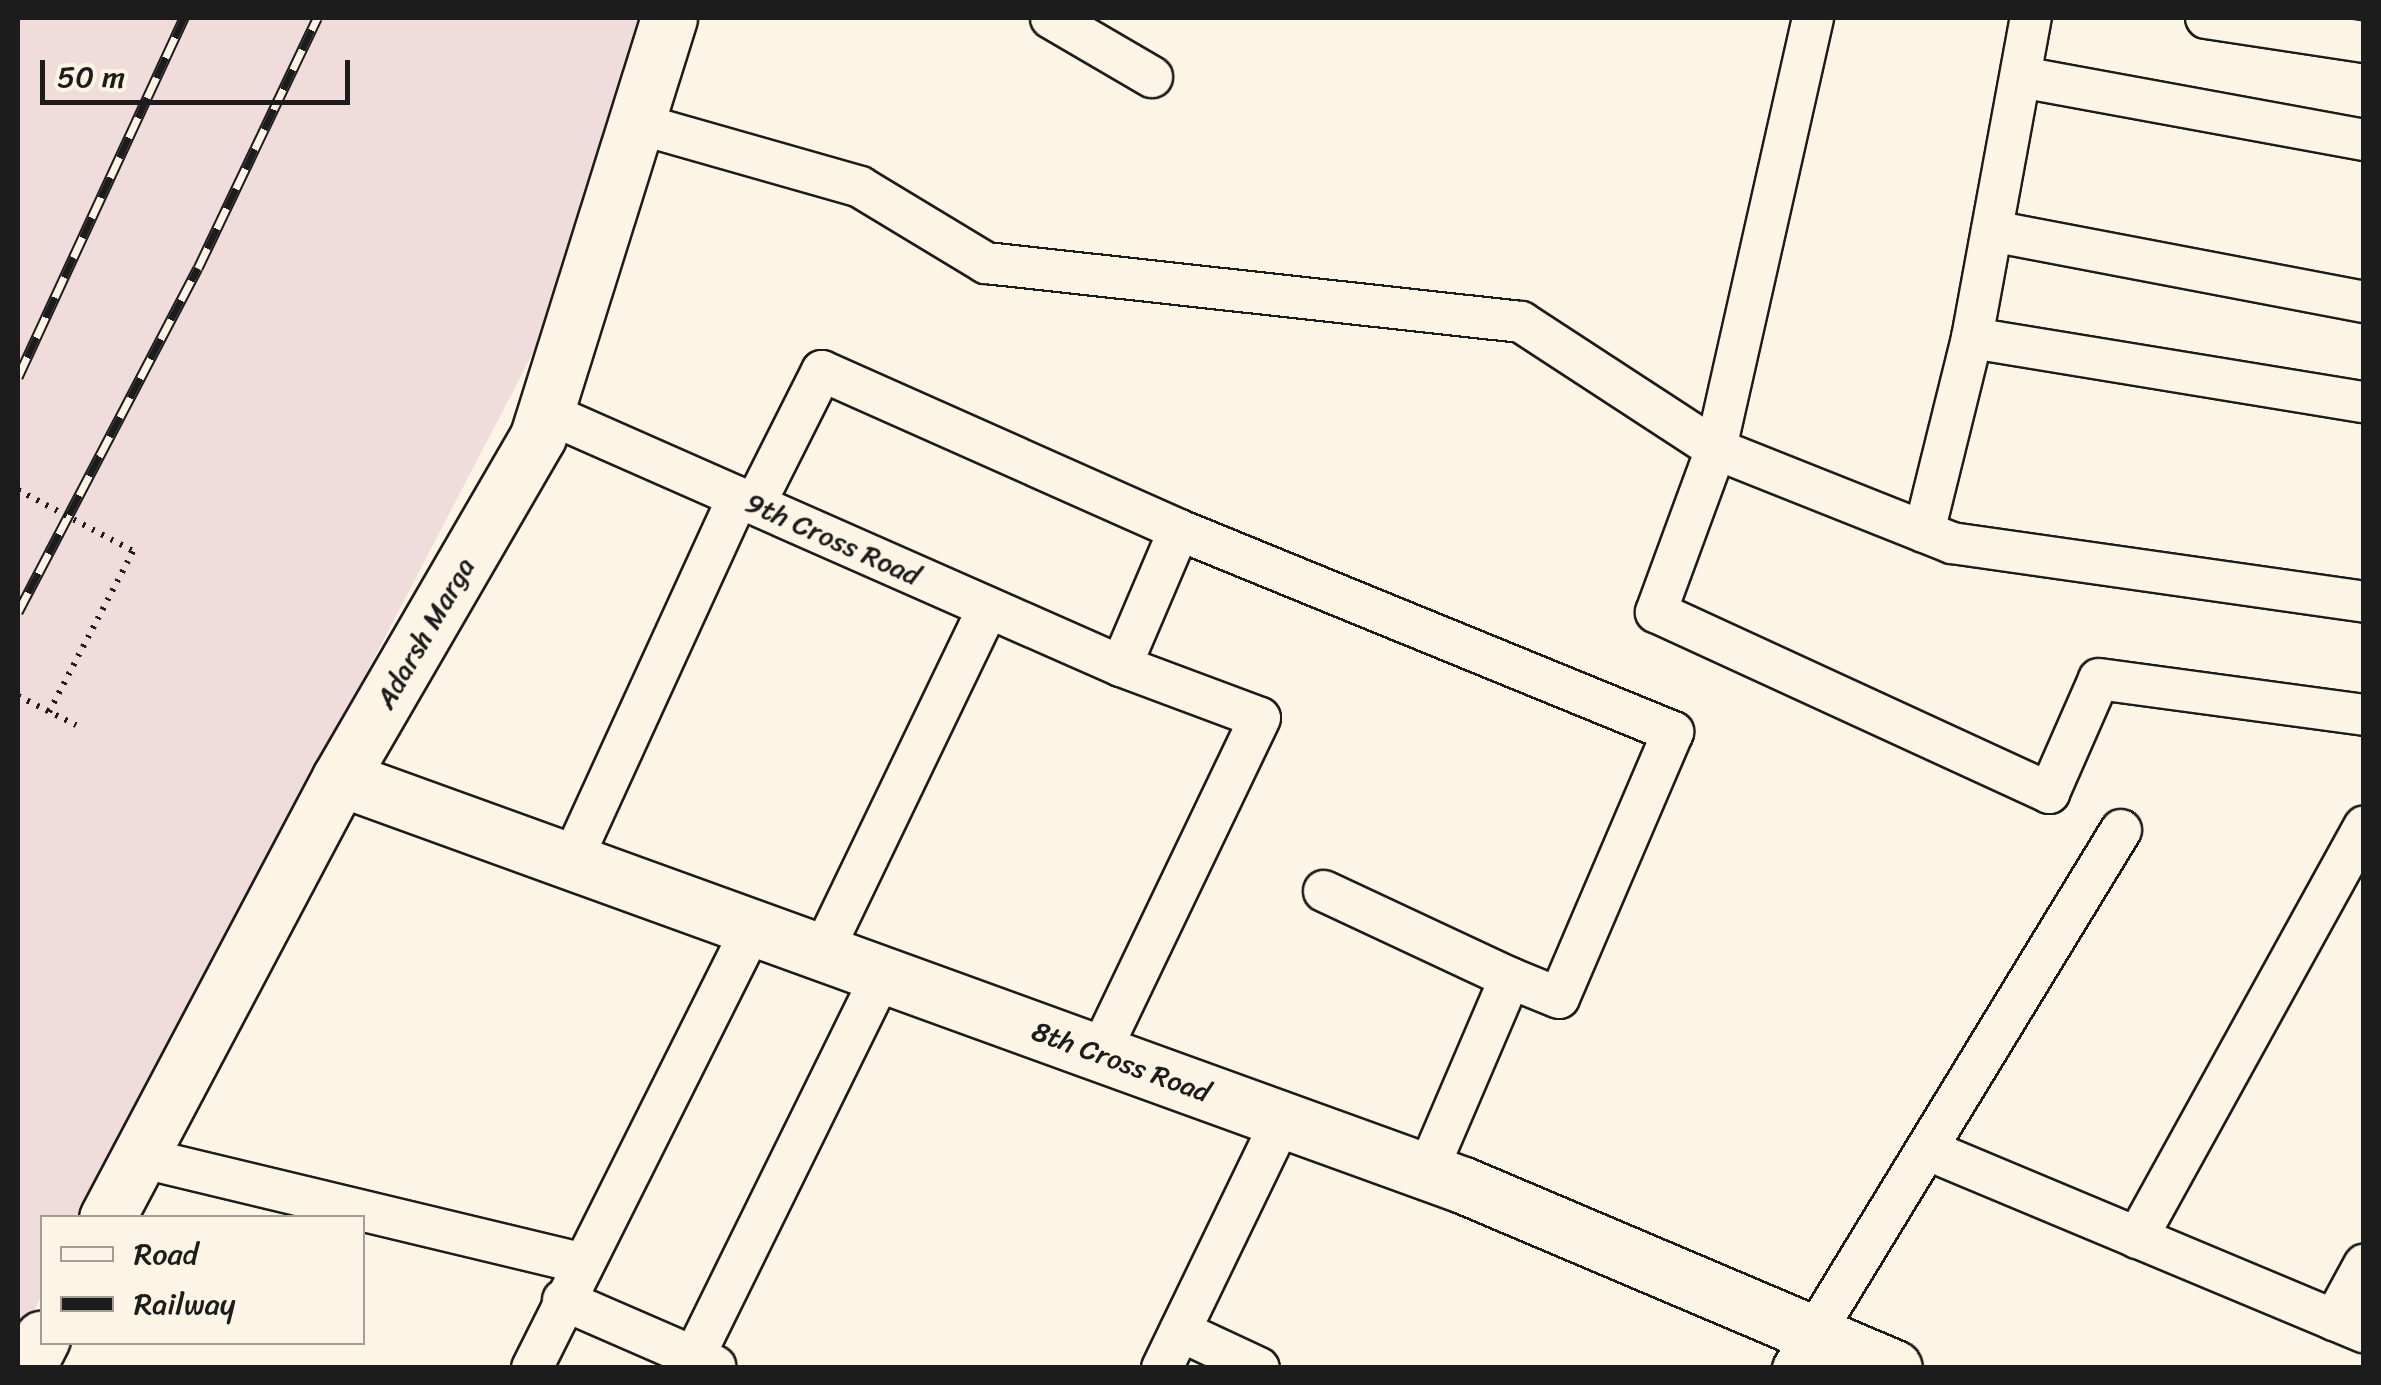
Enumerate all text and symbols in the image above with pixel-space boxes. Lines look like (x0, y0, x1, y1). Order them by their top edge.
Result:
scale bar (45, 40, 355, 102)
text: 50 m (57, 50, 125, 104)
street label: 9th Cross Road (741, 486, 925, 592)
street label: Adarsh Marga (368, 552, 482, 714)
street label: 8th Cross Road (1028, 1014, 1214, 1110)
legend (40, 1215, 365, 1345)
text: Road (134, 1227, 198, 1281)
text: Railway (134, 1277, 235, 1331)

